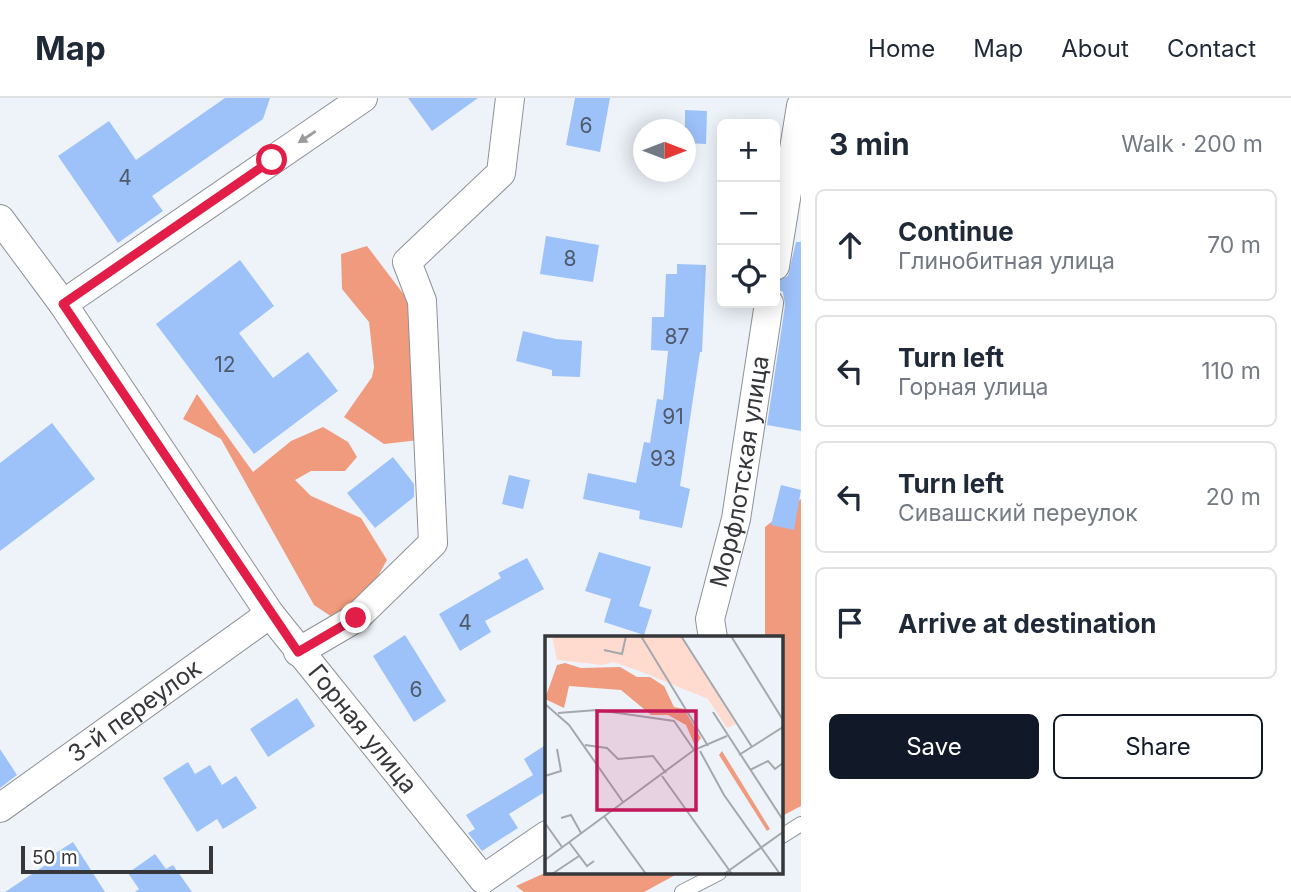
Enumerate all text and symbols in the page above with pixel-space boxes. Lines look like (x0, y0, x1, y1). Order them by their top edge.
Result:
text: Map (35, 28, 106, 68)
text: Home (868, 34, 935, 63)
text: Map (973, 34, 1023, 63)
text: About (1061, 34, 1129, 63)
text: Contact (1167, 34, 1256, 63)
house number: 6 (579, 113, 593, 138)
north arrow (633, 119, 696, 182)
map controls (717, 119, 780, 308)
button: + (717, 119, 780, 182)
text: 3 min (829, 126, 910, 162)
one-way arrow (297, 130, 317, 143)
text: Walk · 200 m (1121, 130, 1263, 158)
route start (256, 144, 287, 175)
house number: 4 (118, 165, 132, 190)
button: − (717, 182, 780, 245)
text: Continue (898, 216, 1014, 247)
icon: ahead (831, 226, 869, 264)
text: 70 m (1207, 231, 1261, 259)
button: locate (717, 245, 780, 308)
house number: 8 (564, 246, 577, 271)
text: Глинобитная улица (898, 247, 1115, 275)
house number: 87 (665, 324, 689, 349)
text: Turn left (898, 342, 1004, 373)
house number: 12 (214, 352, 236, 377)
icon: left (831, 352, 869, 390)
street label: Морфлотская улица (704, 354, 775, 590)
text: 110 m (1201, 357, 1261, 385)
text: Горная улица (898, 373, 1048, 401)
house number: 91 (662, 404, 684, 429)
house number: 93 (650, 446, 676, 471)
text: Turn left (898, 468, 1004, 499)
icon: left (831, 478, 869, 516)
text: 20 m (1206, 483, 1261, 511)
text: Сивашский переулок (898, 499, 1138, 527)
route end (340, 602, 371, 633)
icon: arrive (831, 604, 869, 642)
text: Arrive at destination (898, 608, 1157, 639)
house number: 4 (458, 610, 472, 635)
inset map (545, 636, 783, 874)
street label: 3-й переулок (62, 653, 207, 768)
street label: Горная улица (302, 658, 423, 799)
house number: 6 (409, 677, 423, 702)
button: Save (829, 714, 1039, 779)
button: Share (1053, 714, 1263, 779)
scale bar (21, 843, 214, 875)
text: 50 m (32, 846, 78, 869)

